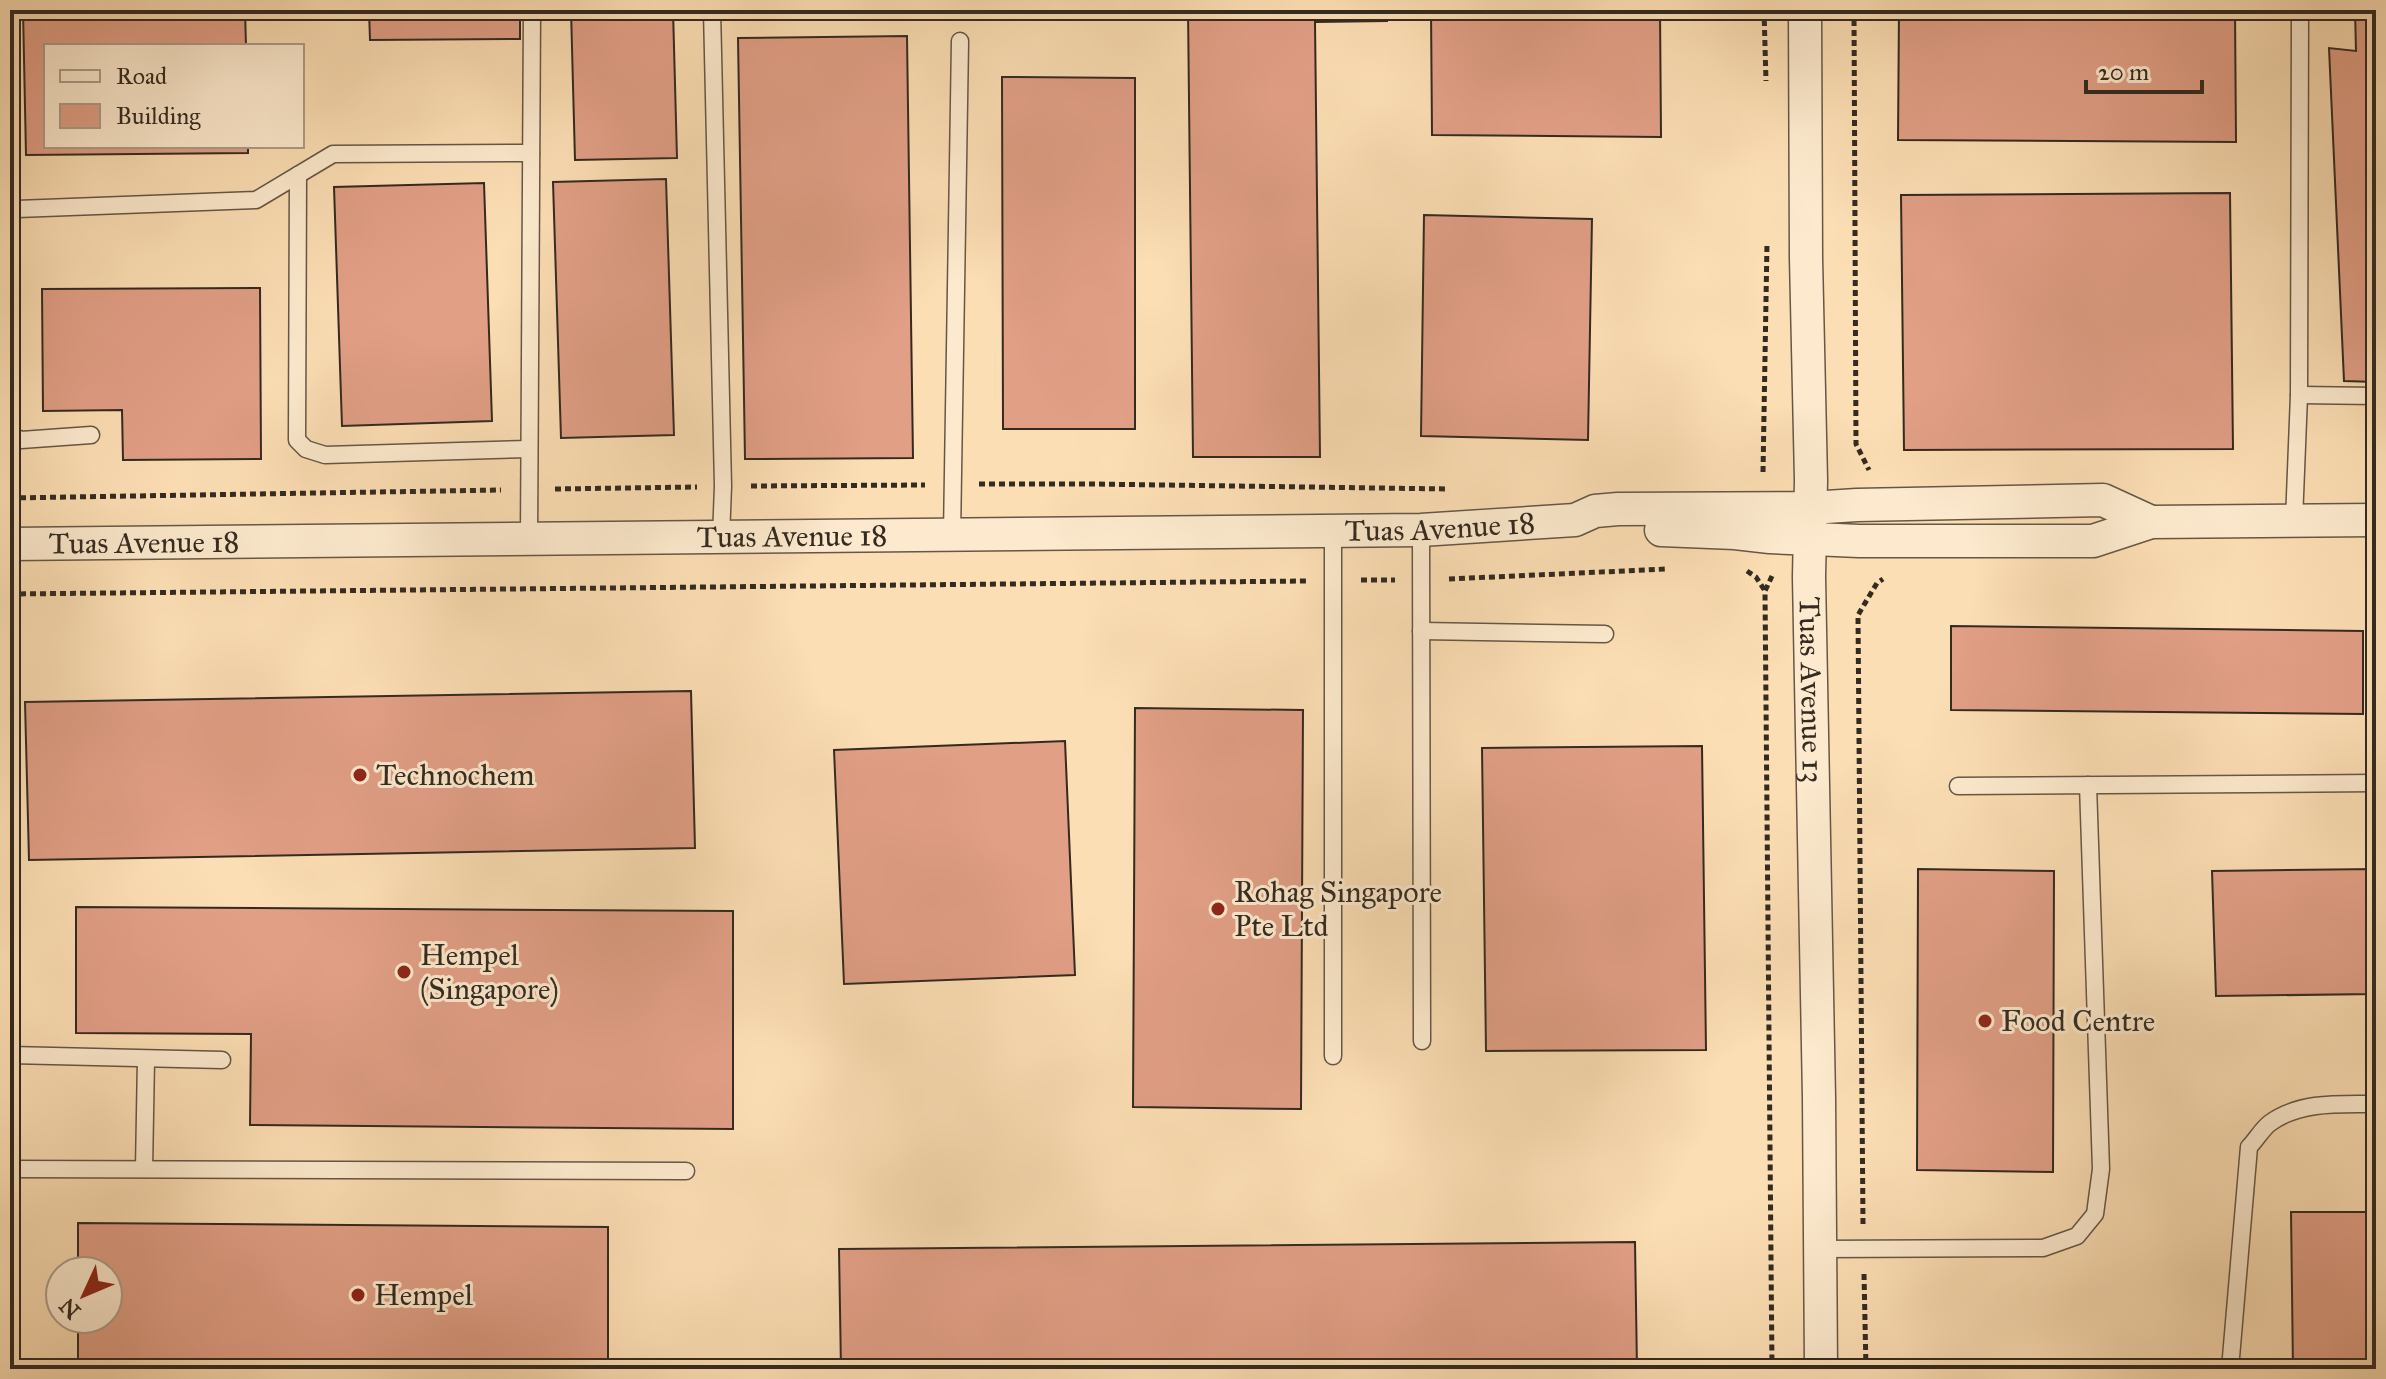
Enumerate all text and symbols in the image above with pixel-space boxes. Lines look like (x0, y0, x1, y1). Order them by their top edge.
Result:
legend (44, 44, 304, 148)
scale bar (2086, 44, 2202, 94)
text: 20 m (2098, 57, 2149, 87)
text: Road (116, 61, 167, 91)
text: Building (116, 101, 201, 131)
street label: Tuas Avenue 18 (1344, 505, 1536, 549)
street label: Tuas Avenue 18 (696, 517, 887, 555)
street label: Tuas Avenue 18 (49, 524, 239, 562)
street label: Tuas Avenue 13 (1791, 596, 1831, 784)
place label: Technochem (376, 757, 534, 793)
marker: Technochem (351, 766, 369, 784)
place label: Rohag Singapore Pte Ltd (1234, 874, 1442, 944)
marker: Rohag Singapore Pte Ltd (1209, 900, 1227, 918)
place label: Hempel (Singapore) (420, 937, 559, 1008)
marker: Hempel (Singapore) (395, 963, 413, 981)
place label: Food Centre (2001, 1003, 2155, 1039)
marker: Food Centre (1976, 1012, 1994, 1030)
north arrow (44, 1255, 124, 1335)
place label: Hempel (374, 1277, 474, 1313)
marker: Hempel (349, 1286, 367, 1304)
text: N (54, 1292, 86, 1325)

